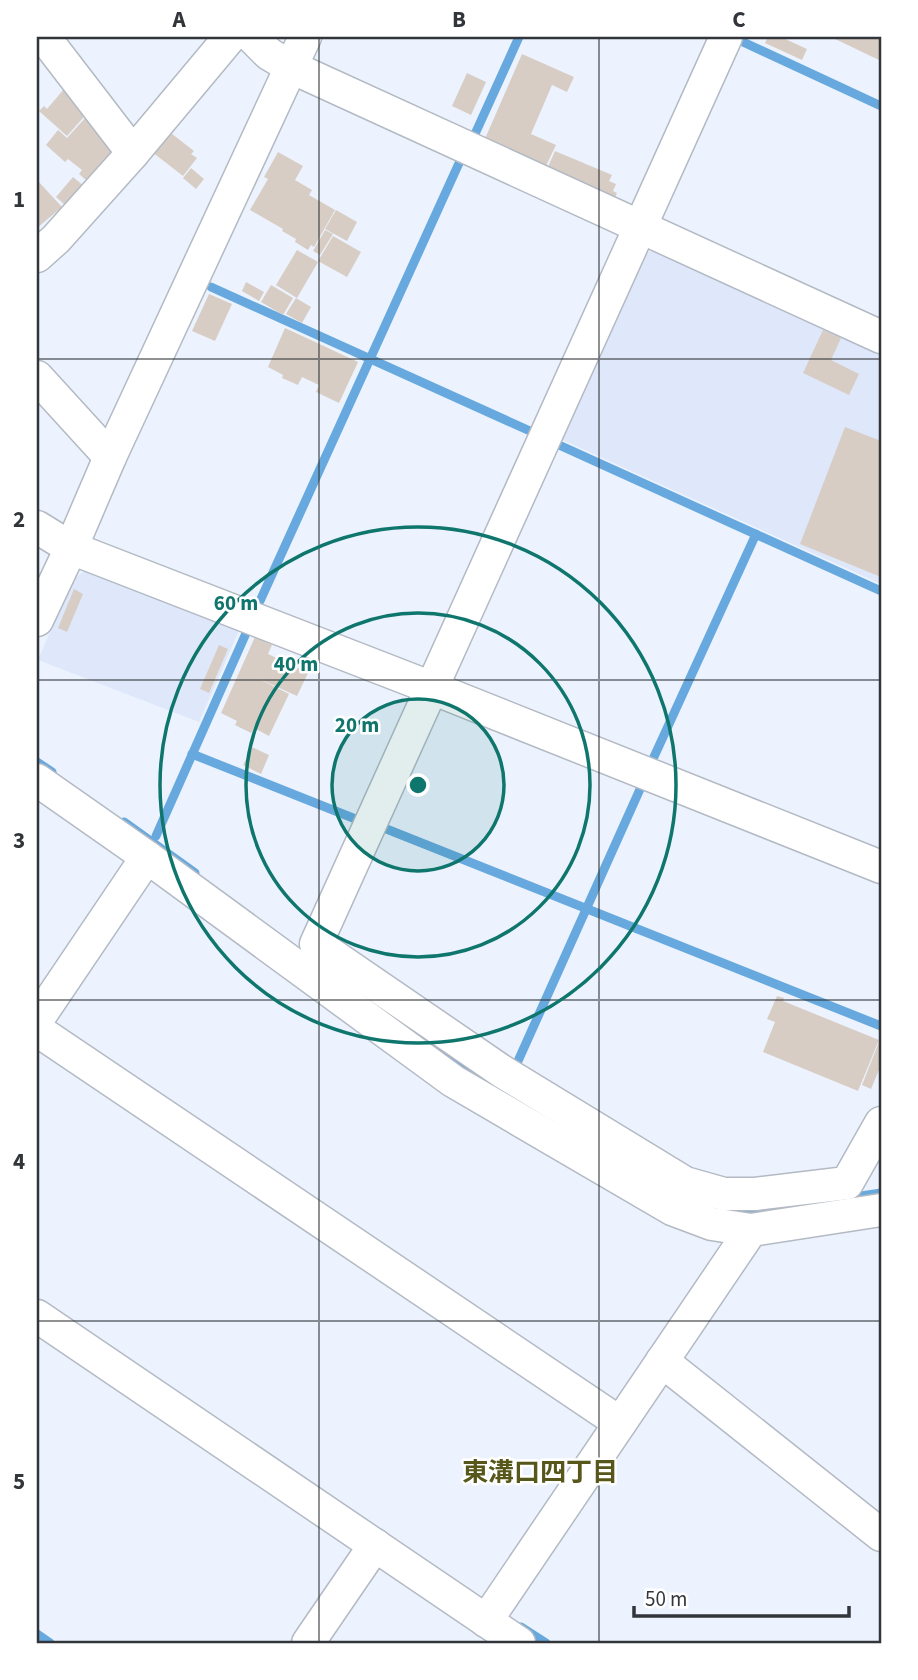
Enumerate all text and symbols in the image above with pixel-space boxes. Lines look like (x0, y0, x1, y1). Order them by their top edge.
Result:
text: A (171, 3, 186, 36)
text: B (452, 3, 466, 36)
text: C (732, 3, 746, 36)
text: 1 (13, 183, 25, 216)
text: 2 (13, 503, 25, 536)
text: 60 m (214, 588, 258, 618)
text: 40 m (274, 649, 318, 679)
text: 20 m (335, 710, 379, 740)
centre of rings (406, 773, 430, 797)
text: 3 (13, 824, 25, 857)
text: 4 (13, 1145, 25, 1178)
district label: 東溝口四丁目 (462, 1454, 618, 1491)
text: 5 (13, 1465, 25, 1498)
scale bar (634, 1575, 850, 1619)
text: 50 m (645, 1584, 687, 1614)

